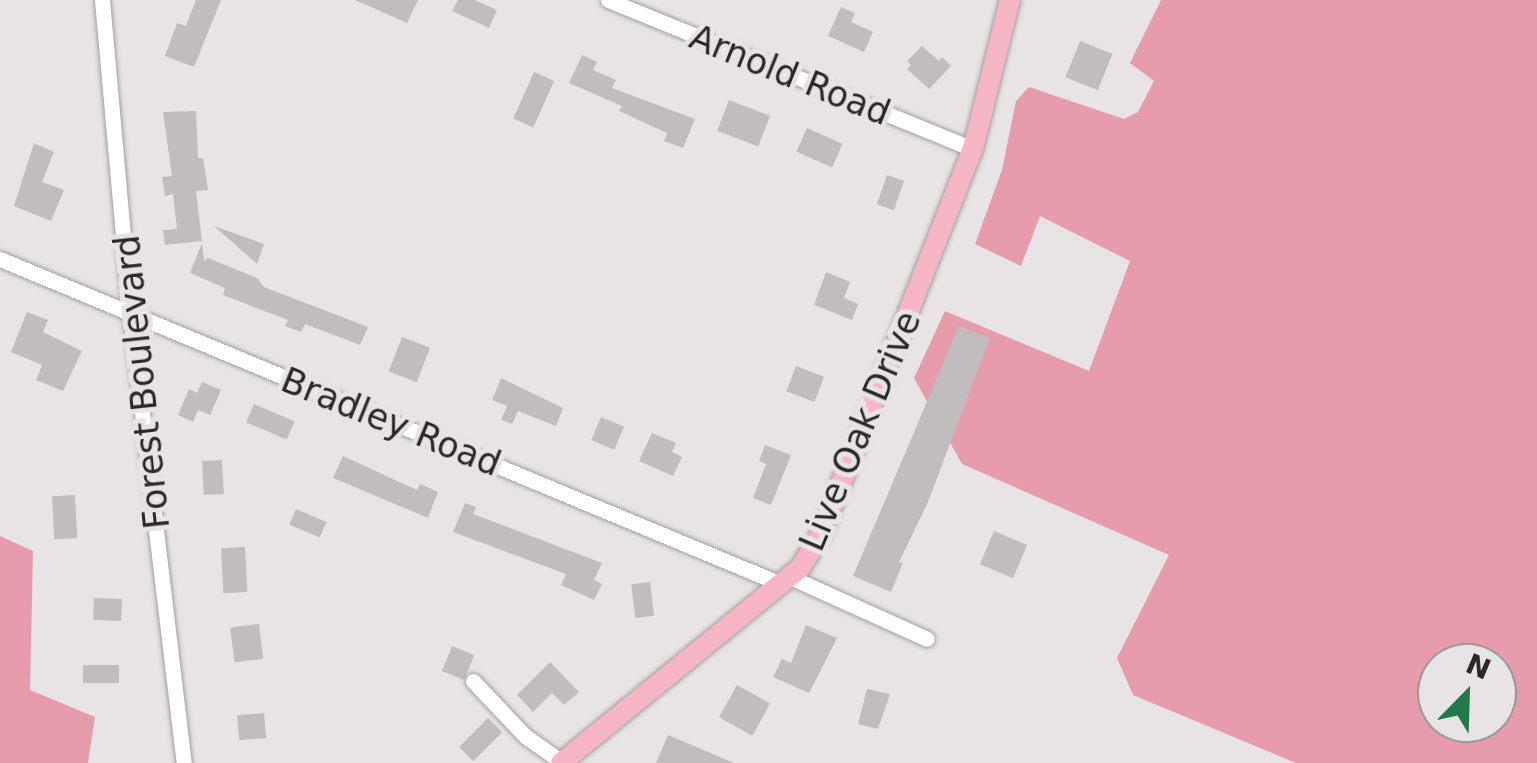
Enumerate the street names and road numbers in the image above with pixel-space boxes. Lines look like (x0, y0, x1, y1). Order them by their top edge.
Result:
street label: Arnold Road (684, 16, 896, 134)
street label: Forest Boulevard (106, 233, 178, 531)
street label: Live Oak Drive (791, 305, 929, 557)
street label: Bradley Road (275, 359, 507, 485)

